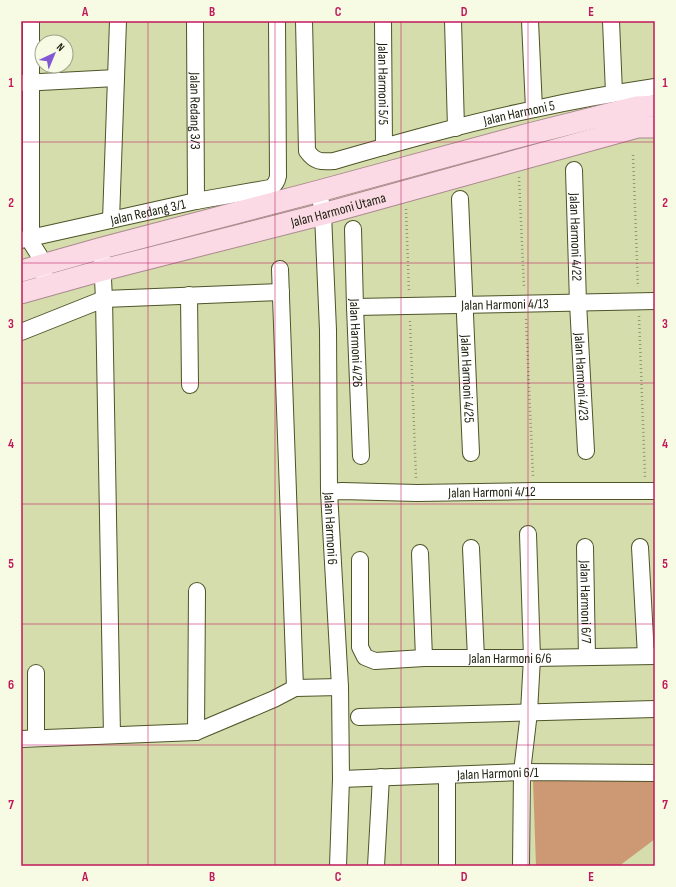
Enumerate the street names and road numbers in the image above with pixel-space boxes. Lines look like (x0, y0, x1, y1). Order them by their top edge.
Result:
street label: Jalan Harmoni 5/5 (375, 42, 392, 125)
street label: Jalan Redang 3/3 (187, 71, 204, 150)
street label: Jalan Harmoni 5 (481, 96, 557, 129)
street label: Jalan Harmoni Utama (288, 189, 388, 231)
street label: Jalan Harmoni 4/22 (566, 192, 586, 282)
street label: Jalan Redang 3/1 (108, 195, 187, 229)
street label: Jalan Harmoni 4/13 (460, 295, 549, 313)
street label: Jalan Harmoni 4/26 (346, 297, 367, 388)
street label: Jalan Harmoni 4/23 (571, 331, 593, 422)
street label: Jalan Harmoni 4/25 (457, 333, 478, 424)
street label: Jalan Harmoni 4/12 (447, 482, 536, 501)
street label: Jalan Harmoni 6 (320, 491, 342, 565)
street label: Jalan Harmoni 6/7 (577, 559, 595, 644)
street label: Jalan Harmoni 6/6 (467, 649, 552, 667)
street label: Jalan Harmoni 6/1 (456, 763, 539, 783)

